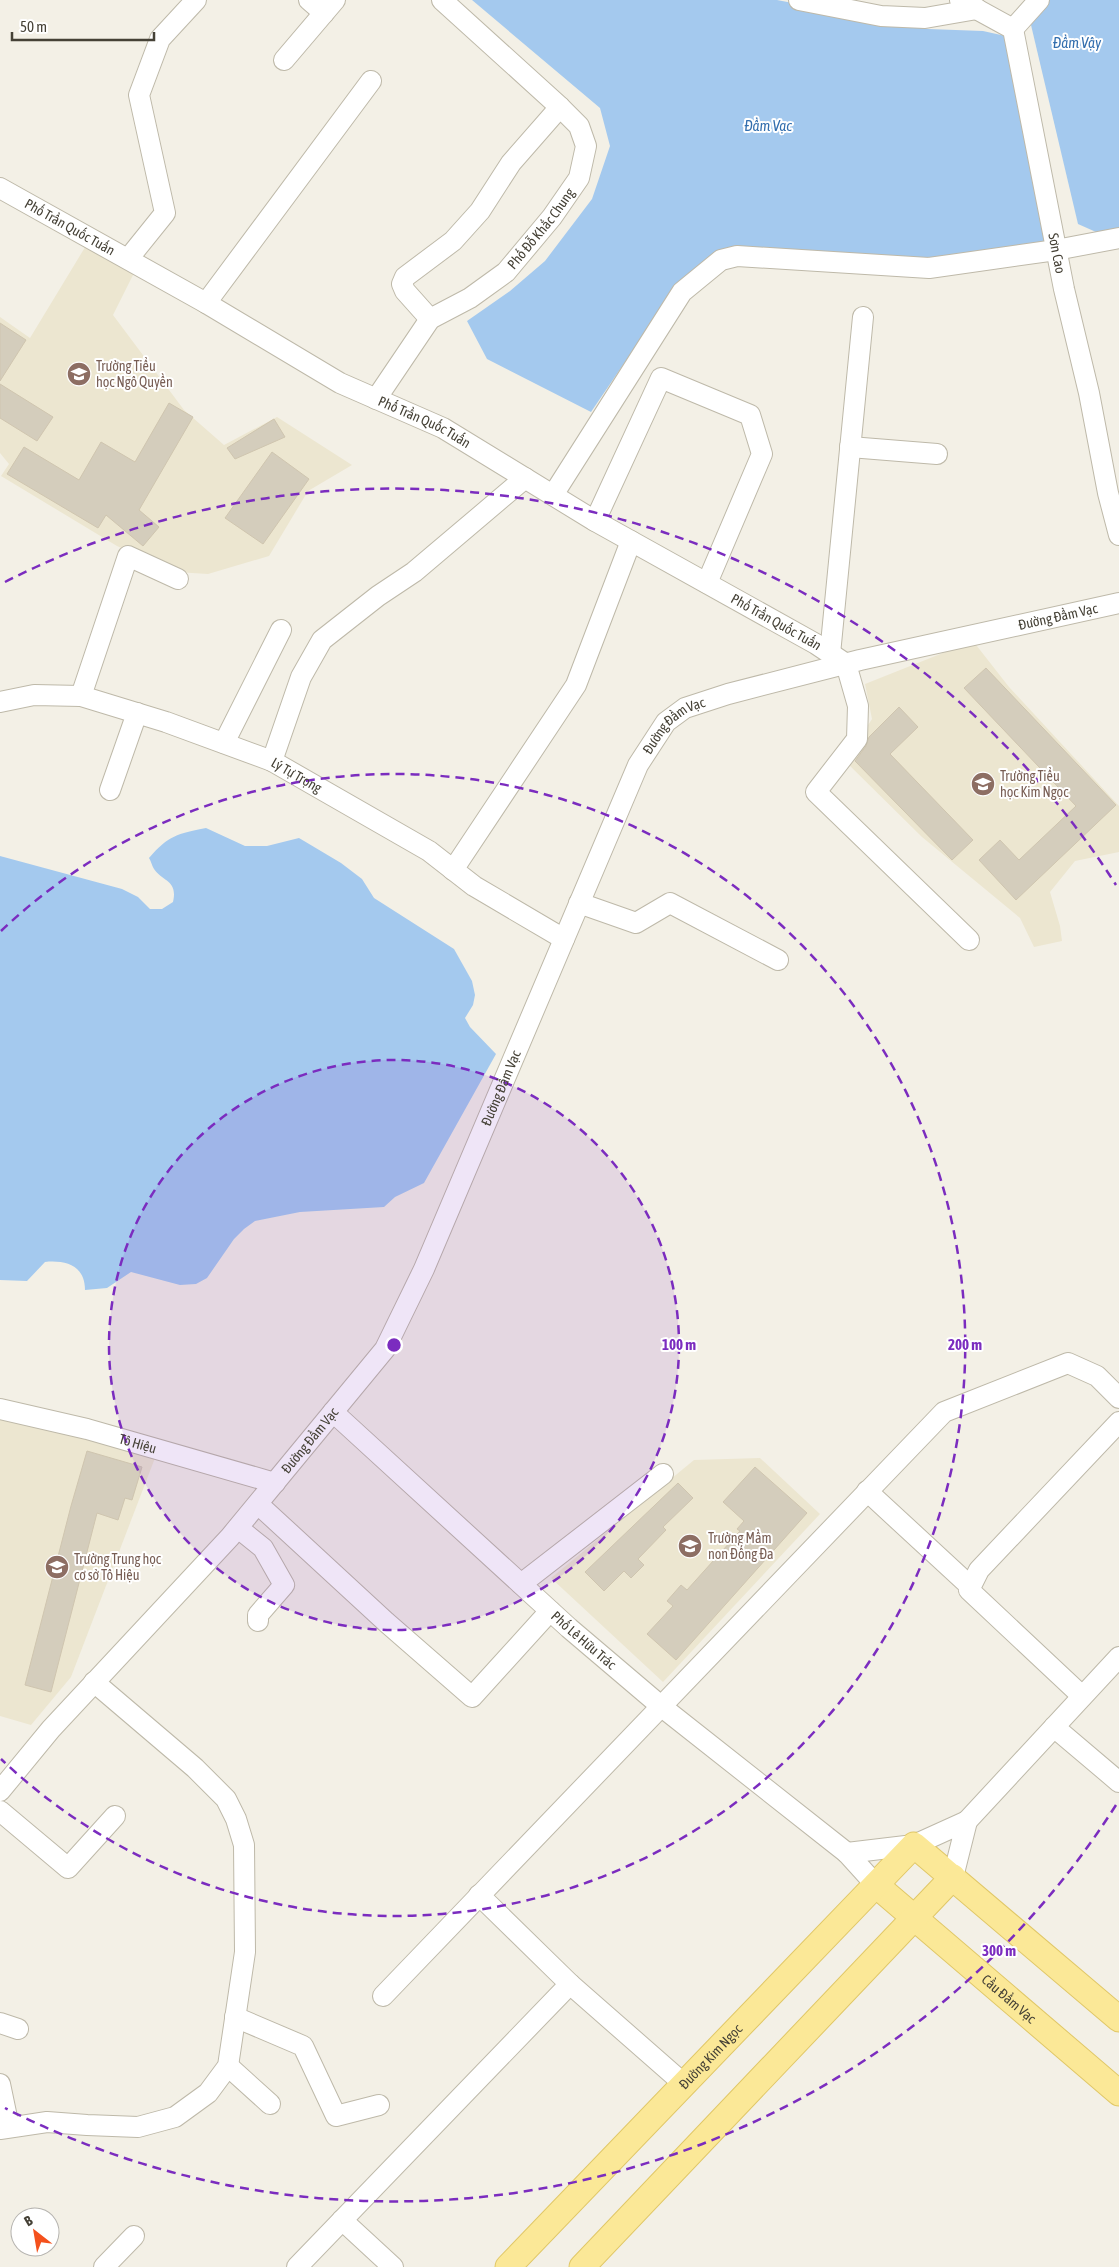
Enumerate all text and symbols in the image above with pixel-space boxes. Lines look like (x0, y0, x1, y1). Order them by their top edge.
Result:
scale bar (12, 10, 155, 42)
text: 50 m (20, 18, 47, 35)
water label: Đầm Vậy (1053, 34, 1102, 51)
water label: Đầm Vạc (744, 117, 792, 134)
street label: Phố Đỗ Khắc Chung (504, 185, 578, 272)
street label: Phố Trần Quốc Tuấn (22, 195, 118, 259)
street label: Sơn Cao (1045, 232, 1069, 275)
place label: Trường Tiểu học Ngô Quyền (96, 357, 173, 390)
school or university icon: Trường Tiểu học Ngô Quyền (66, 361, 92, 387)
street label: Phố Trần Quốc Tuấn (376, 393, 474, 451)
street label: Phố Trần Quốc Tuấn (728, 590, 825, 653)
street label: Đường Đầm Vạc (1017, 600, 1100, 633)
street label: Đường Đầm Vạc (639, 694, 708, 757)
street label: Lý Tự Trọng (269, 754, 325, 796)
place label: Trường Tiểu học Kim Ngọc (1000, 767, 1069, 800)
school or university icon: Trường Tiểu học Kim Ngọc (970, 771, 996, 797)
street label: Đường Đầm Vạc (478, 1047, 524, 1128)
centre of rings (385, 1336, 403, 1354)
text: 100 m (662, 1336, 696, 1353)
text: 200 m (948, 1336, 982, 1353)
street label: Đường Đầm Vạc (278, 1404, 342, 1477)
street label: Tô Hiệu (117, 1431, 158, 1457)
place label: Trường Mầm non Đống Đa (708, 1529, 774, 1562)
school or university icon: Trường Mầm non Đống Đa (677, 1533, 703, 1559)
place label: Trường Trung học cơ sở Tô Hiệu (74, 1551, 162, 1583)
school or university icon: Trường Trung học cơ sở Tô Hiệu (44, 1554, 70, 1580)
street label: Phố Lê Hữu Trác (548, 1608, 620, 1673)
text: 300 m (982, 1942, 1016, 1959)
street label: Cầu Đầm Vạc (979, 1971, 1040, 2027)
street label: Đường Kim Ngọc (676, 2020, 746, 2092)
north arrow (10, 2207, 60, 2257)
text: B (21, 2212, 36, 2229)

